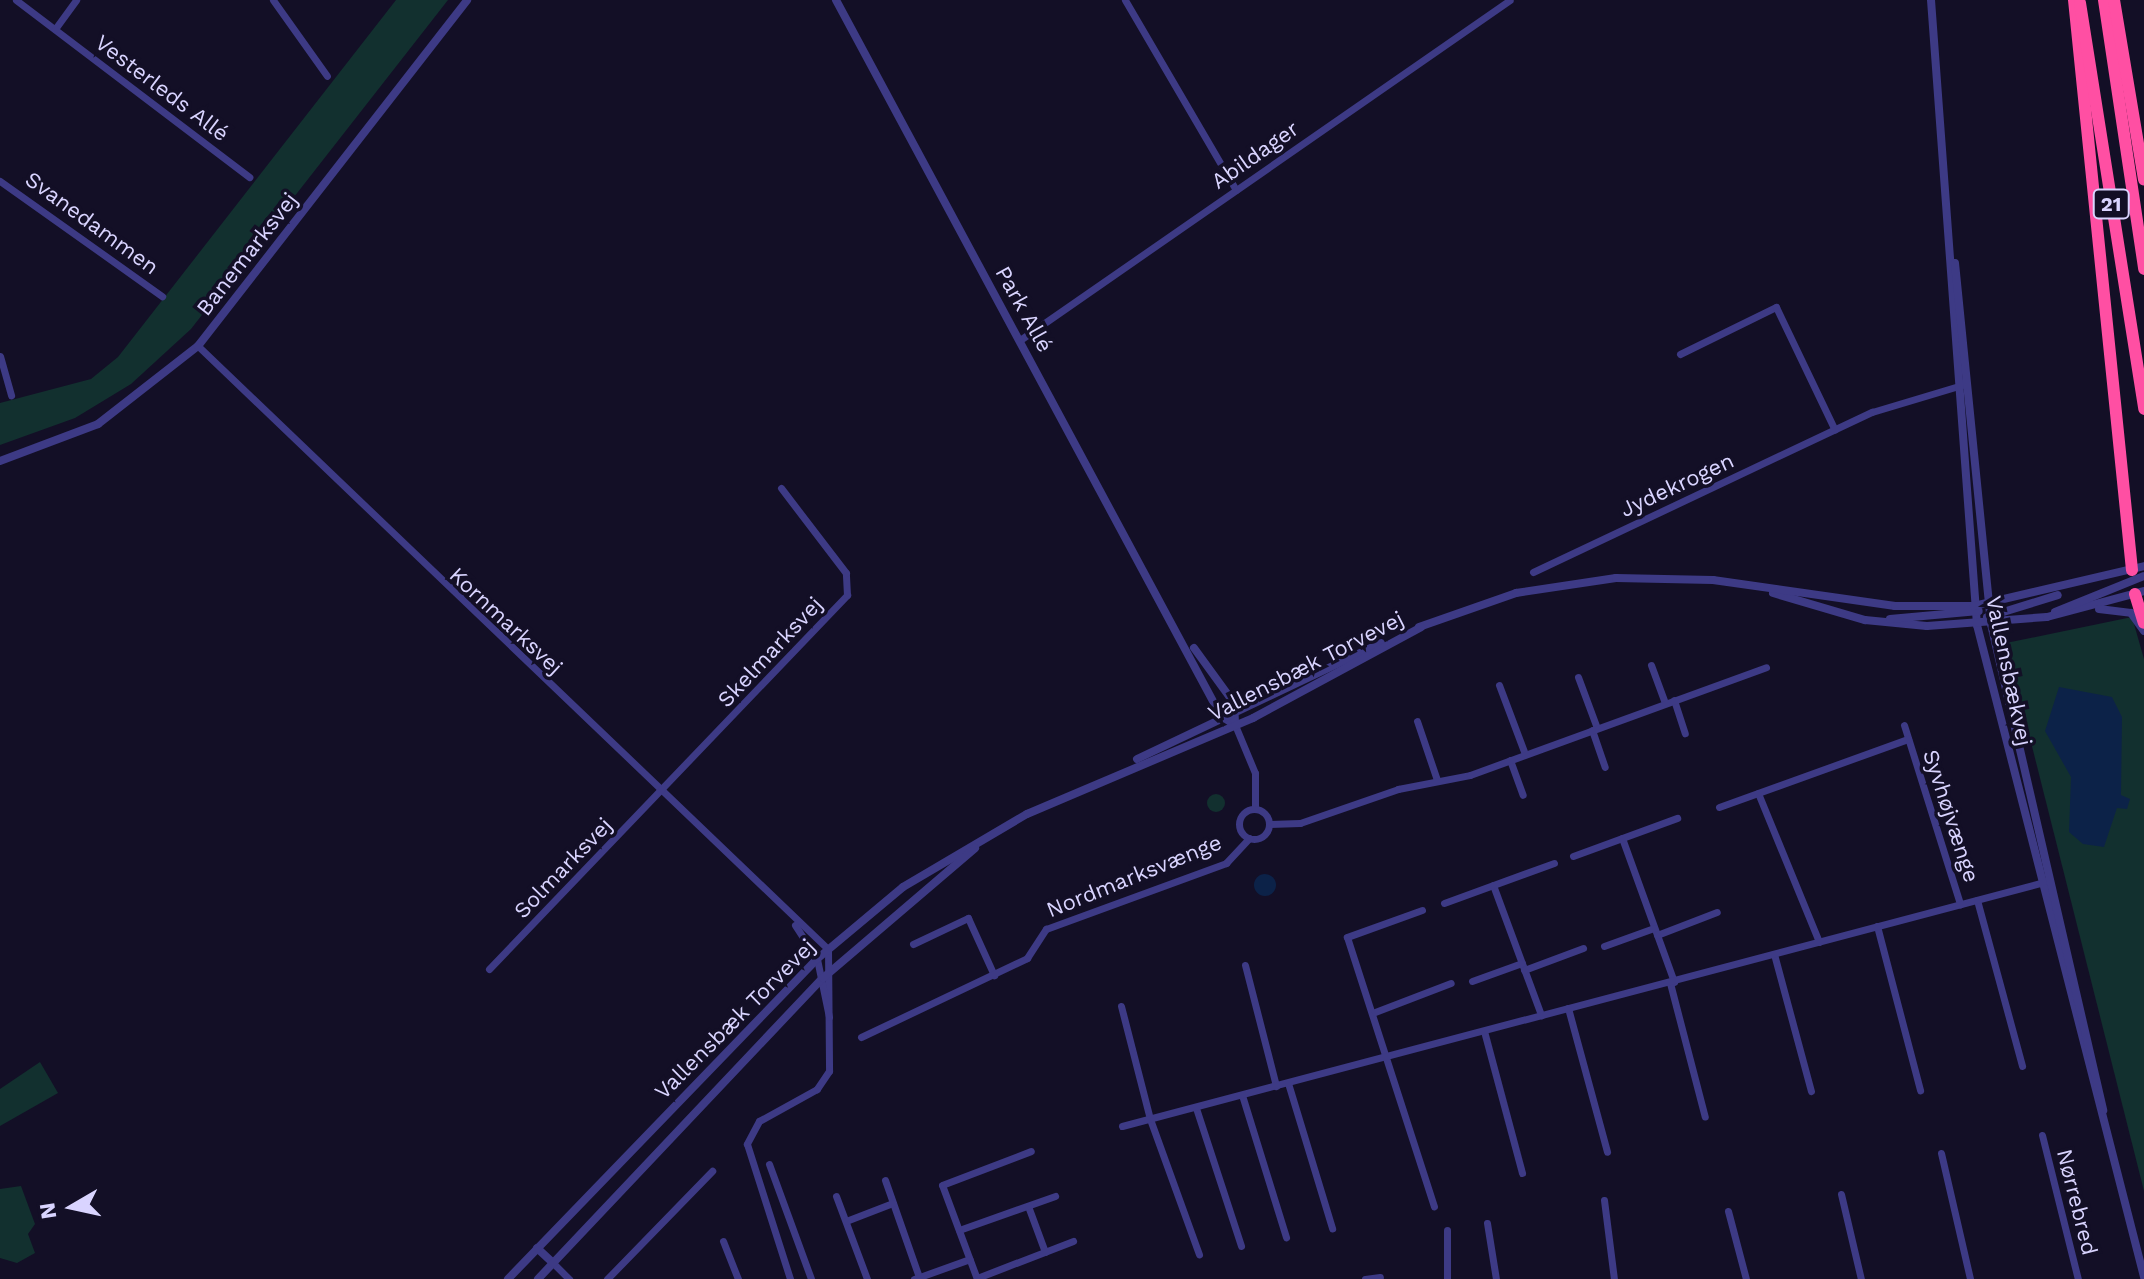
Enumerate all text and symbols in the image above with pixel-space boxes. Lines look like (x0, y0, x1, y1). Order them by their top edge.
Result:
street label: Vesterleds Allé (90, 29, 234, 147)
street label: Abildager (1206, 115, 1304, 195)
street label: Svanedammen (20, 166, 164, 280)
street label: Banemarksvej (191, 187, 303, 321)
road number: 21 (2091, 188, 2131, 220)
street label: Park Allé (989, 261, 1059, 357)
street label: Jydekrogen (1616, 447, 1738, 523)
street label: Kornmarksvej (444, 562, 568, 680)
street label: Skelmarksvej (712, 591, 828, 713)
street label: Vallensbækvej (1980, 594, 2038, 748)
street label: Vallensbæk Torvevej (1203, 605, 1409, 727)
street label: Syvhøjvænge (1917, 746, 1985, 886)
street label: Solmarksvej (508, 812, 618, 924)
street label: Nordmarksvænge (1043, 829, 1225, 923)
street label: Vallensbæk Torvevej (649, 933, 821, 1105)
street label: Nørrebred (2051, 1146, 2103, 1258)
north arrow (32, 1167, 112, 1247)
text: N (34, 1201, 61, 1221)

